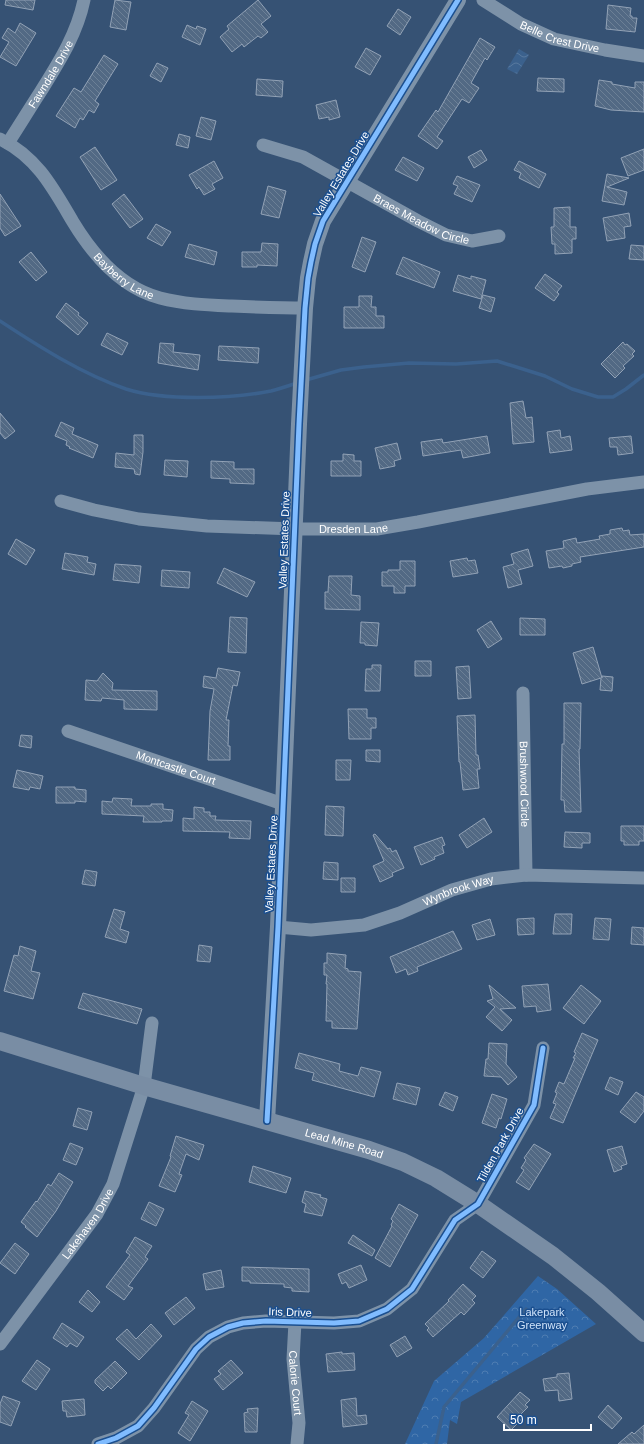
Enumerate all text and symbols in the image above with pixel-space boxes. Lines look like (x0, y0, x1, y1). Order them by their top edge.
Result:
street label: Belle Crest Drive (518, 18, 600, 55)
street label: Fawndale Drive (26, 38, 75, 110)
street label: Valley Estates Drive (311, 129, 371, 219)
street label: Braes Meadow Circle (372, 192, 470, 246)
street label: Bayberry Lane (92, 250, 155, 302)
street label: Valley Estates Drive (276, 491, 292, 589)
street label: Dresden Lane (319, 521, 389, 535)
street label: Brushwood Circle (518, 741, 531, 827)
street label: Montcastle Court (135, 749, 217, 787)
street label: Valley Estates Drive (262, 815, 280, 913)
street label: Wynbrook Way (421, 872, 495, 908)
street label: Tilden Park Drive (474, 1105, 526, 1185)
street label: Lead Mine Road (304, 1126, 385, 1161)
street label: Lakehaven Drive (60, 1186, 116, 1261)
street label: Iris Drive (268, 1305, 312, 1319)
park label: Lakepark Greenway (517, 1306, 568, 1331)
street label: Calorie Court (287, 1350, 304, 1416)
scale bar (504, 1406, 591, 1432)
text: 50 m (510, 1413, 537, 1427)

